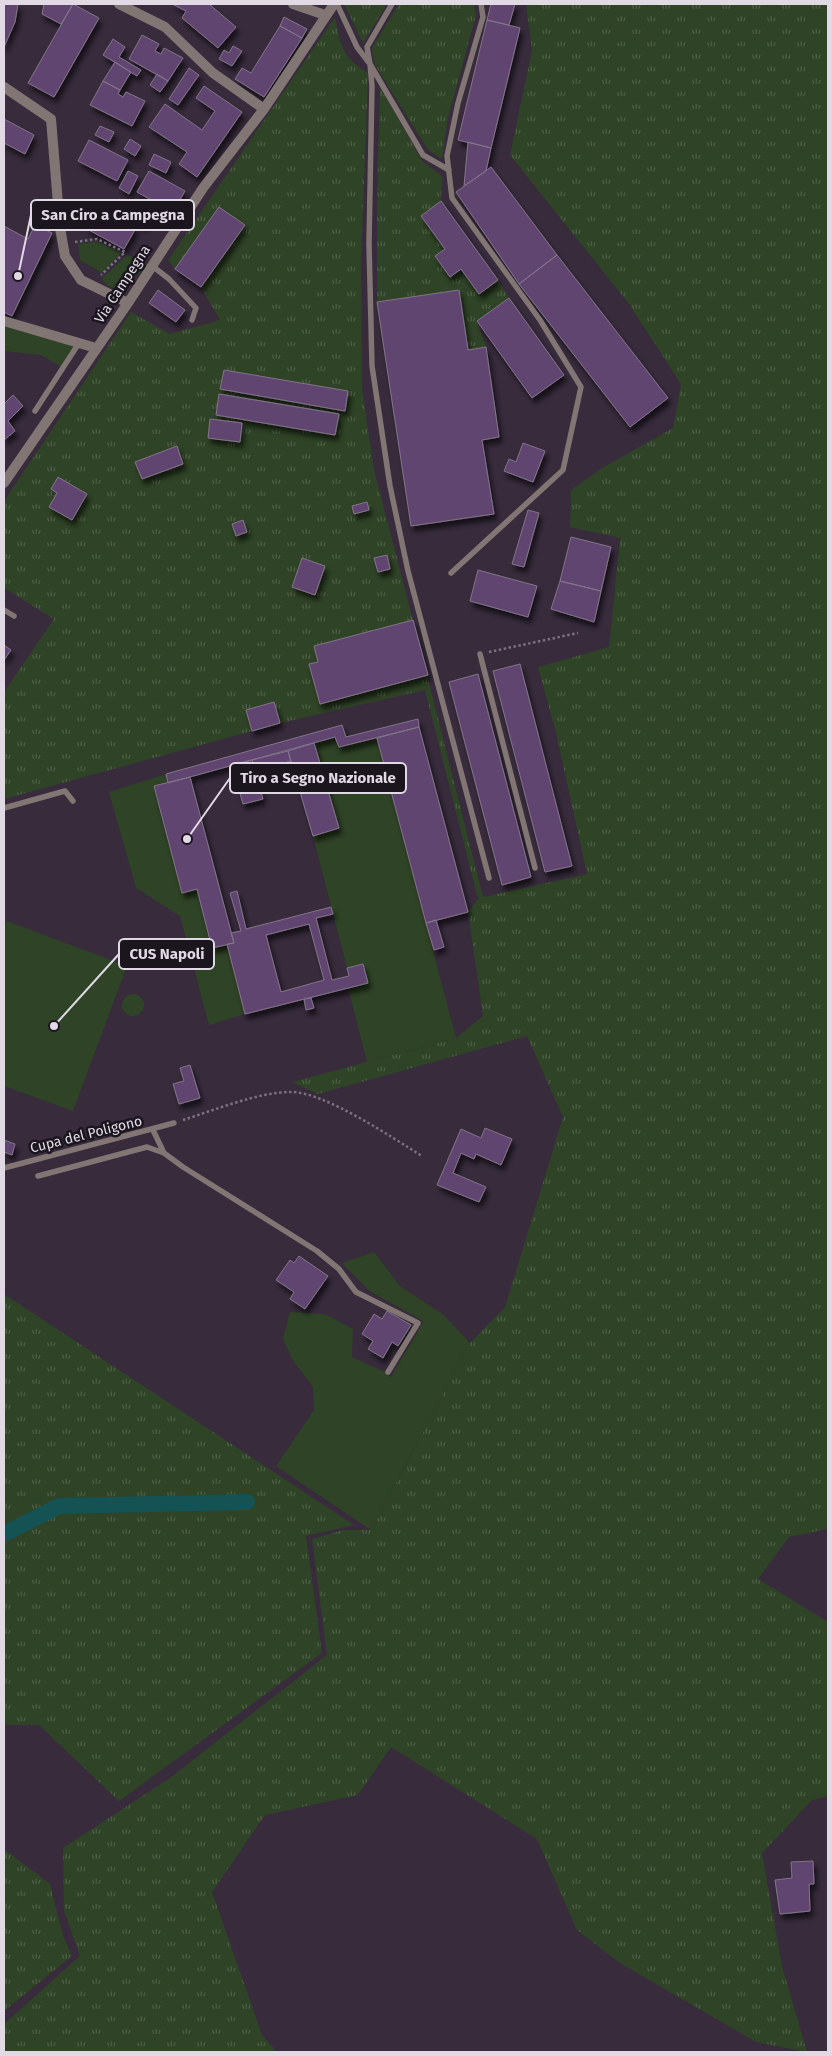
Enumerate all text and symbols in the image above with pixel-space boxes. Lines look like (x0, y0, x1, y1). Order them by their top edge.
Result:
callout: San Ciro a Campegna (31, 200, 194, 230)
text: San Ciro a Campegna (41, 206, 185, 224)
street label: Via Campegna (91, 242, 154, 326)
callout: Tiro a Segno Nazionale (230, 763, 406, 793)
text: Tiro a Segno Nazionale (240, 769, 396, 787)
callout: CUS Napoli (119, 939, 214, 969)
text: CUS Napoli (130, 945, 204, 963)
street label: Cupa del Poligono (28, 1112, 144, 1157)

